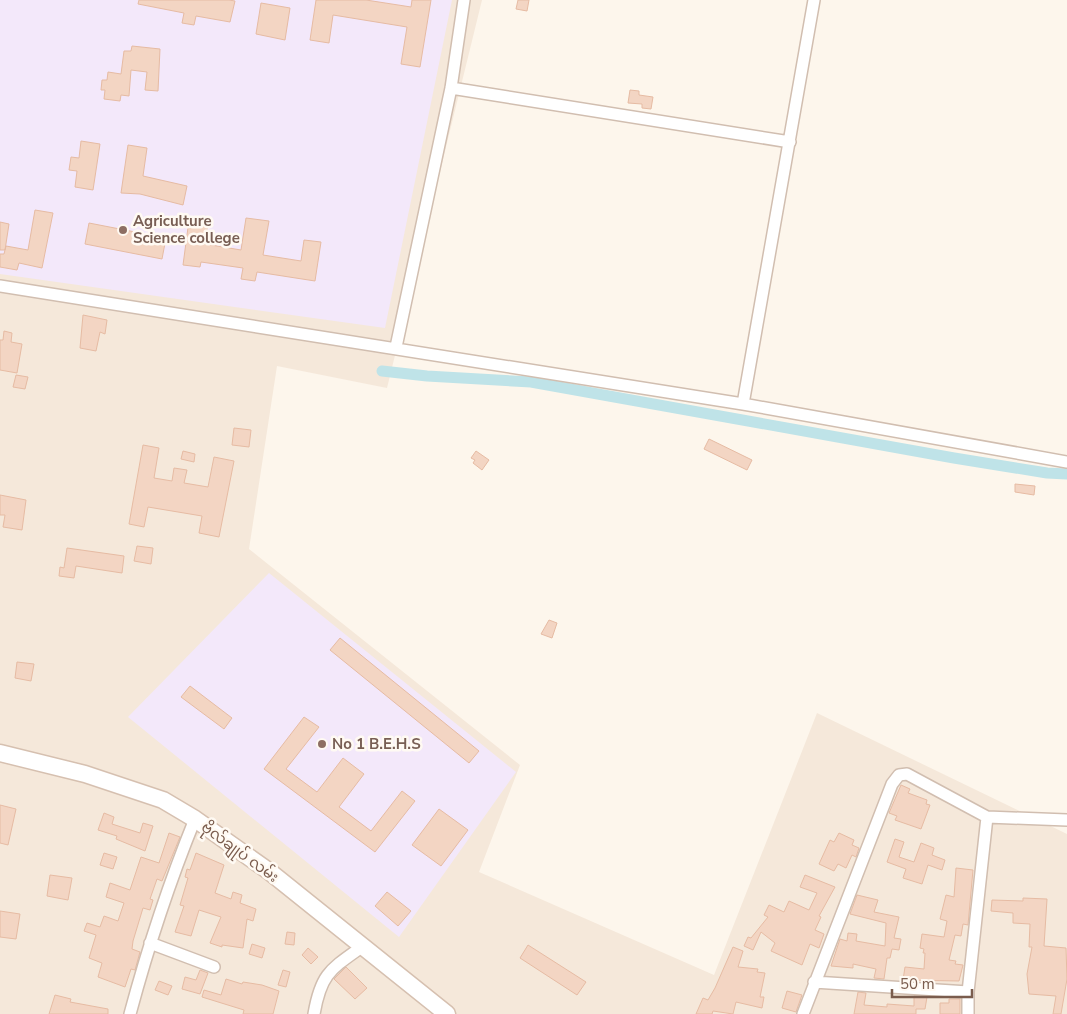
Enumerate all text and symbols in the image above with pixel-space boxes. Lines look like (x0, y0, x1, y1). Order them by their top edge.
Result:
place label: Agriculture Science college (133, 211, 240, 248)
marker: Agriculture Science college (117, 224, 129, 236)
place label: No 1 B.E.H.S (332, 734, 421, 754)
marker: No 1 B.E.H.S (316, 738, 328, 750)
street label: ဗိုလ်ချုပ် လမ်း (196, 817, 283, 888)
scale bar (892, 966, 972, 998)
text: 50 m (900, 974, 935, 994)

